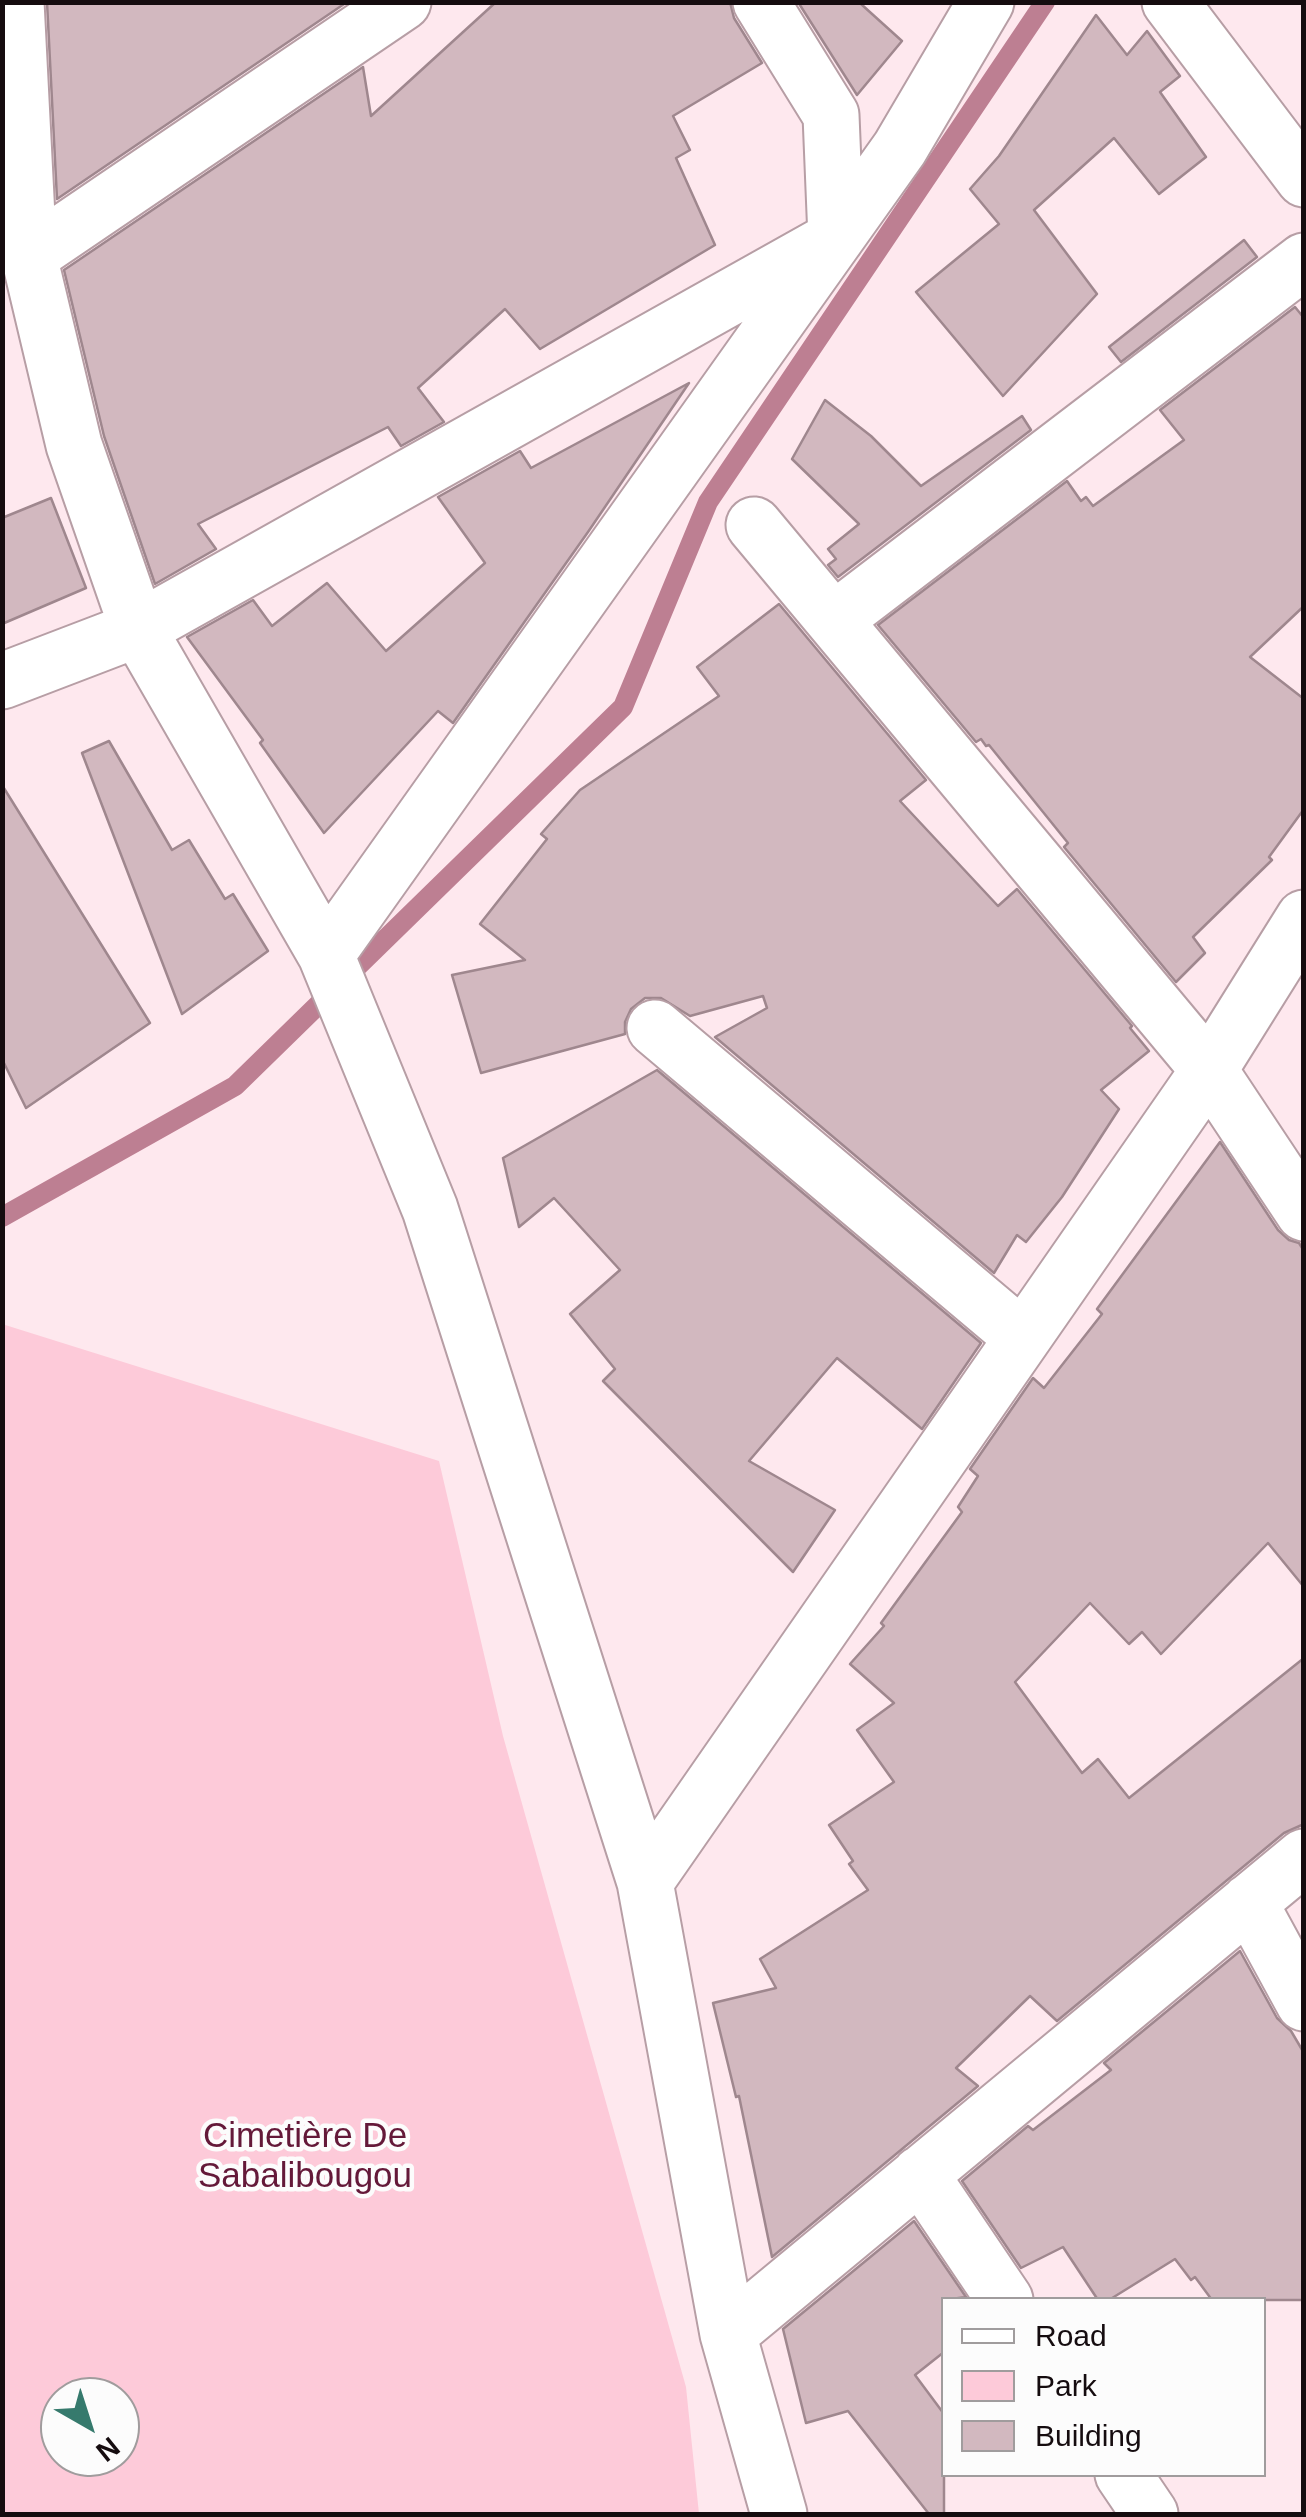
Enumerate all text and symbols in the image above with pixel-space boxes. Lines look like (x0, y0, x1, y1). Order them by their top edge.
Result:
park label: Cimetière De Sabalibougou (198, 2116, 412, 2198)
legend (941, 2297, 1266, 2477)
text: Road (1035, 2319, 1107, 2352)
text: Park (1035, 2369, 1097, 2402)
north arrow (40, 2377, 140, 2477)
text: Building (1035, 2419, 1142, 2452)
text: N (90, 2431, 126, 2468)

